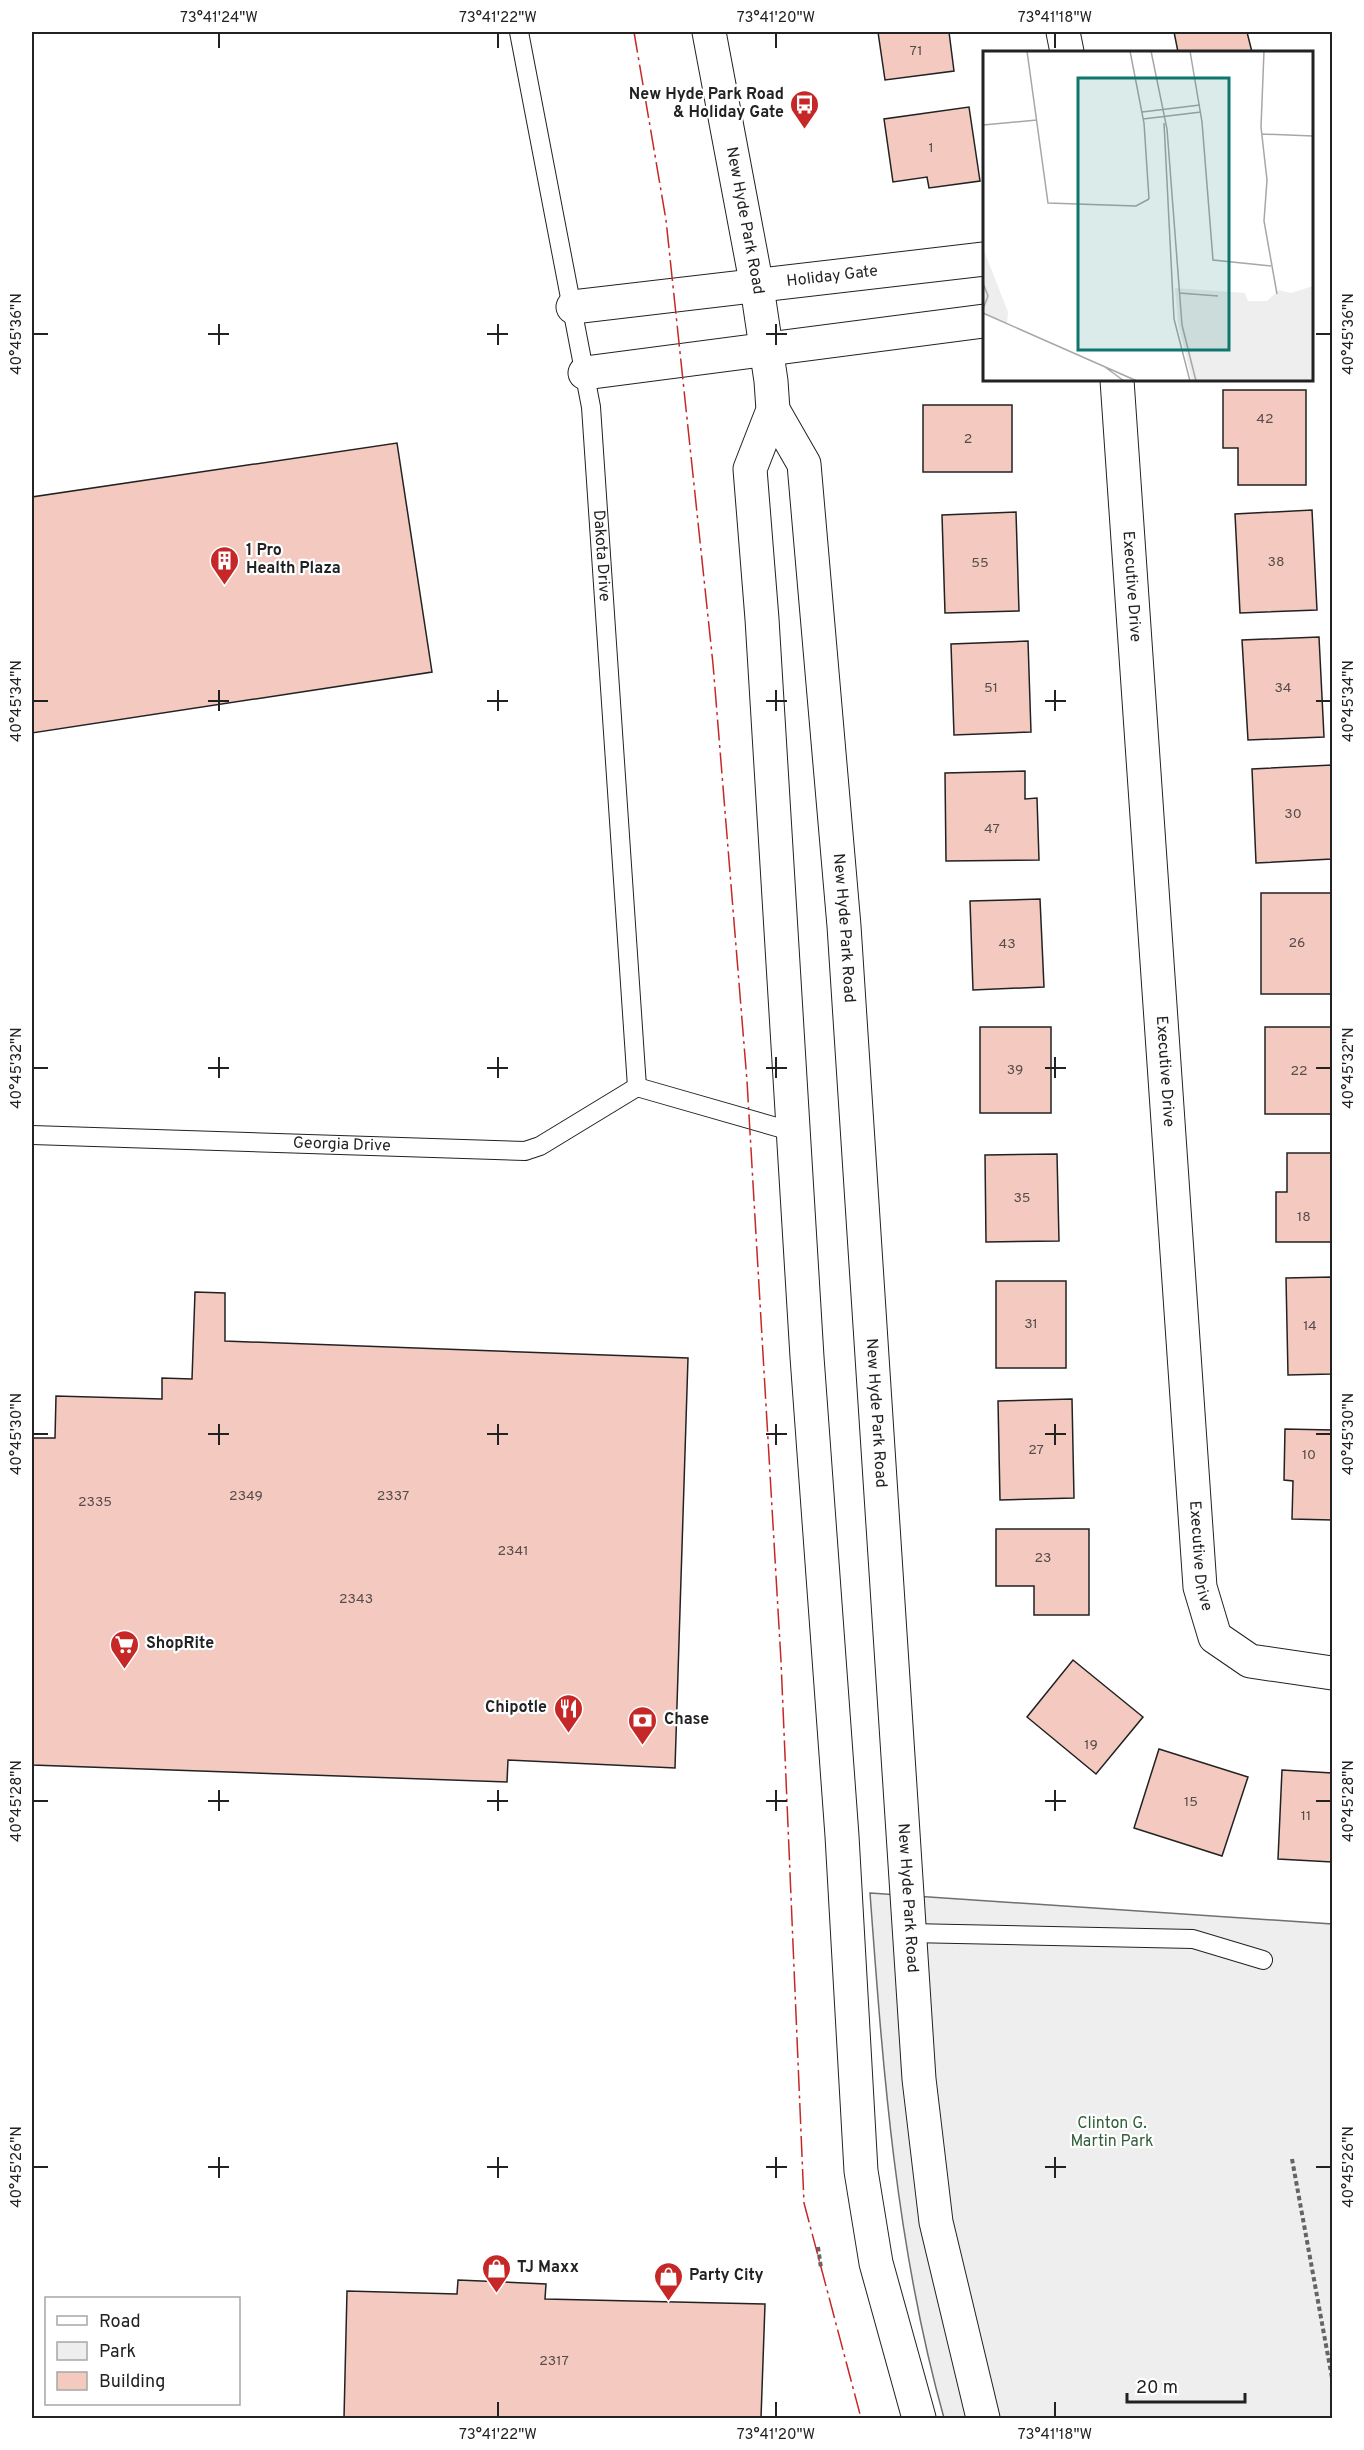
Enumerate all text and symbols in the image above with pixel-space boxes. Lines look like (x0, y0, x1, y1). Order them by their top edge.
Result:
text: 73°41'24"W (180, 9, 258, 28)
text: 73°41'22"W (459, 9, 537, 28)
text: 73°41'20"W (737, 9, 815, 28)
text: 73°41'18"W (1018, 9, 1092, 28)
house number: 71 (910, 43, 922, 60)
inset map (983, 51, 1313, 381)
place label: New Hyde Park Road & Holiday Gate (629, 85, 784, 123)
bus stop icon: New Hyde Park Road & Holiday Gate (789, 88, 821, 130)
house number: 1 (928, 140, 934, 157)
street label: New Hyde Park Road (721, 145, 768, 296)
street label: Holiday Gate (785, 261, 879, 292)
text: 40°45'36"N (8, 293, 27, 375)
text: 40°45'36"N (1340, 293, 1359, 375)
house number: 42 (1256, 411, 1274, 428)
house number: 2 (964, 431, 972, 448)
street label: Dakota Drive (588, 509, 614, 602)
street label: Executive Drive (1117, 530, 1145, 643)
place label: 1 Pro Health Plaza (246, 541, 341, 579)
building icon: 1 Pro Health Plaza (209, 544, 241, 586)
house number: 38 (1268, 554, 1284, 571)
house number: 55 (971, 555, 989, 572)
text: 40°45'34"N (8, 660, 27, 742)
text: 40°45'34"N (1340, 660, 1359, 742)
house number: 51 (984, 680, 998, 697)
house number: 34 (1274, 680, 1292, 697)
house number: 30 (1284, 806, 1302, 823)
house number: 47 (984, 821, 1000, 838)
street label: New Hyde Park Road (828, 852, 859, 1003)
house number: 26 (1289, 935, 1305, 952)
house number: 43 (998, 936, 1016, 953)
street label: Executive Drive (1151, 1015, 1178, 1128)
text: 40°45'32"N (8, 1027, 27, 1109)
text: 40°45'32"N (1340, 1027, 1359, 1109)
house number: 39 (1007, 1062, 1023, 1079)
house number: 22 (1290, 1063, 1308, 1080)
street label: Georgia Drive (293, 1133, 391, 1157)
house number: 35 (1013, 1190, 1031, 1207)
house number: 18 (1297, 1209, 1311, 1226)
house number: 31 (1024, 1316, 1038, 1333)
house number: 14 (1303, 1318, 1317, 1335)
street label: New Hyde Park Road (861, 1338, 891, 1488)
text: 40°45'30"N (8, 1393, 27, 1475)
text: 40°45'30"N (1340, 1393, 1359, 1475)
house number: 27 (1028, 1442, 1044, 1459)
house number: 10 (1302, 1447, 1316, 1464)
house number: 2349 (229, 1488, 263, 1505)
house number: 2337 (377, 1488, 409, 1505)
house number: 2335 (78, 1494, 112, 1511)
street label: Executive Drive (1184, 1500, 1217, 1614)
house number: 2341 (498, 1543, 528, 1560)
house number: 23 (1035, 1550, 1052, 1567)
house number: 2343 (339, 1591, 373, 1608)
supermarket icon: ShopRite (109, 1628, 141, 1670)
place label: ShopRite (146, 1634, 214, 1654)
restaurant icon: Chipotle (552, 1692, 584, 1734)
place label: Chipotle (485, 1698, 547, 1718)
bank icon: Chase (627, 1704, 659, 1746)
place label: Chase (664, 1710, 709, 1730)
house number: 19 (1084, 1737, 1098, 1754)
text: 40°45'28"N (8, 1760, 27, 1842)
text: 40°45'28"N (1340, 1760, 1359, 1842)
house number: 15 (1184, 1794, 1198, 1811)
house number: 11 (1301, 1808, 1311, 1825)
street label: New Hyde Park Road (892, 1823, 922, 1973)
park label: Clinton G. Martin Park (1070, 2114, 1154, 2152)
text: 40°45'26"N (8, 2126, 27, 2208)
text: 40°45'26"N (1340, 2126, 1359, 2208)
shop icon: TJ Maxx (480, 2252, 512, 2294)
place label: TJ Maxx (517, 2258, 579, 2278)
shop icon: Party City (652, 2260, 684, 2302)
place label: Party City (689, 2266, 764, 2286)
legend (45, 2297, 240, 2405)
text: Road (99, 2311, 141, 2334)
text: Park (99, 2341, 136, 2364)
house number: 2317 (539, 2353, 569, 2370)
scale bar (1127, 2366, 1246, 2404)
text: Building (99, 2371, 165, 2394)
text: 20 m (1136, 2377, 1178, 2400)
text: 73°41'22"W (459, 2426, 537, 2445)
text: 73°41'20"W (737, 2426, 815, 2445)
text: 73°41'18"W (1018, 2426, 1092, 2445)

